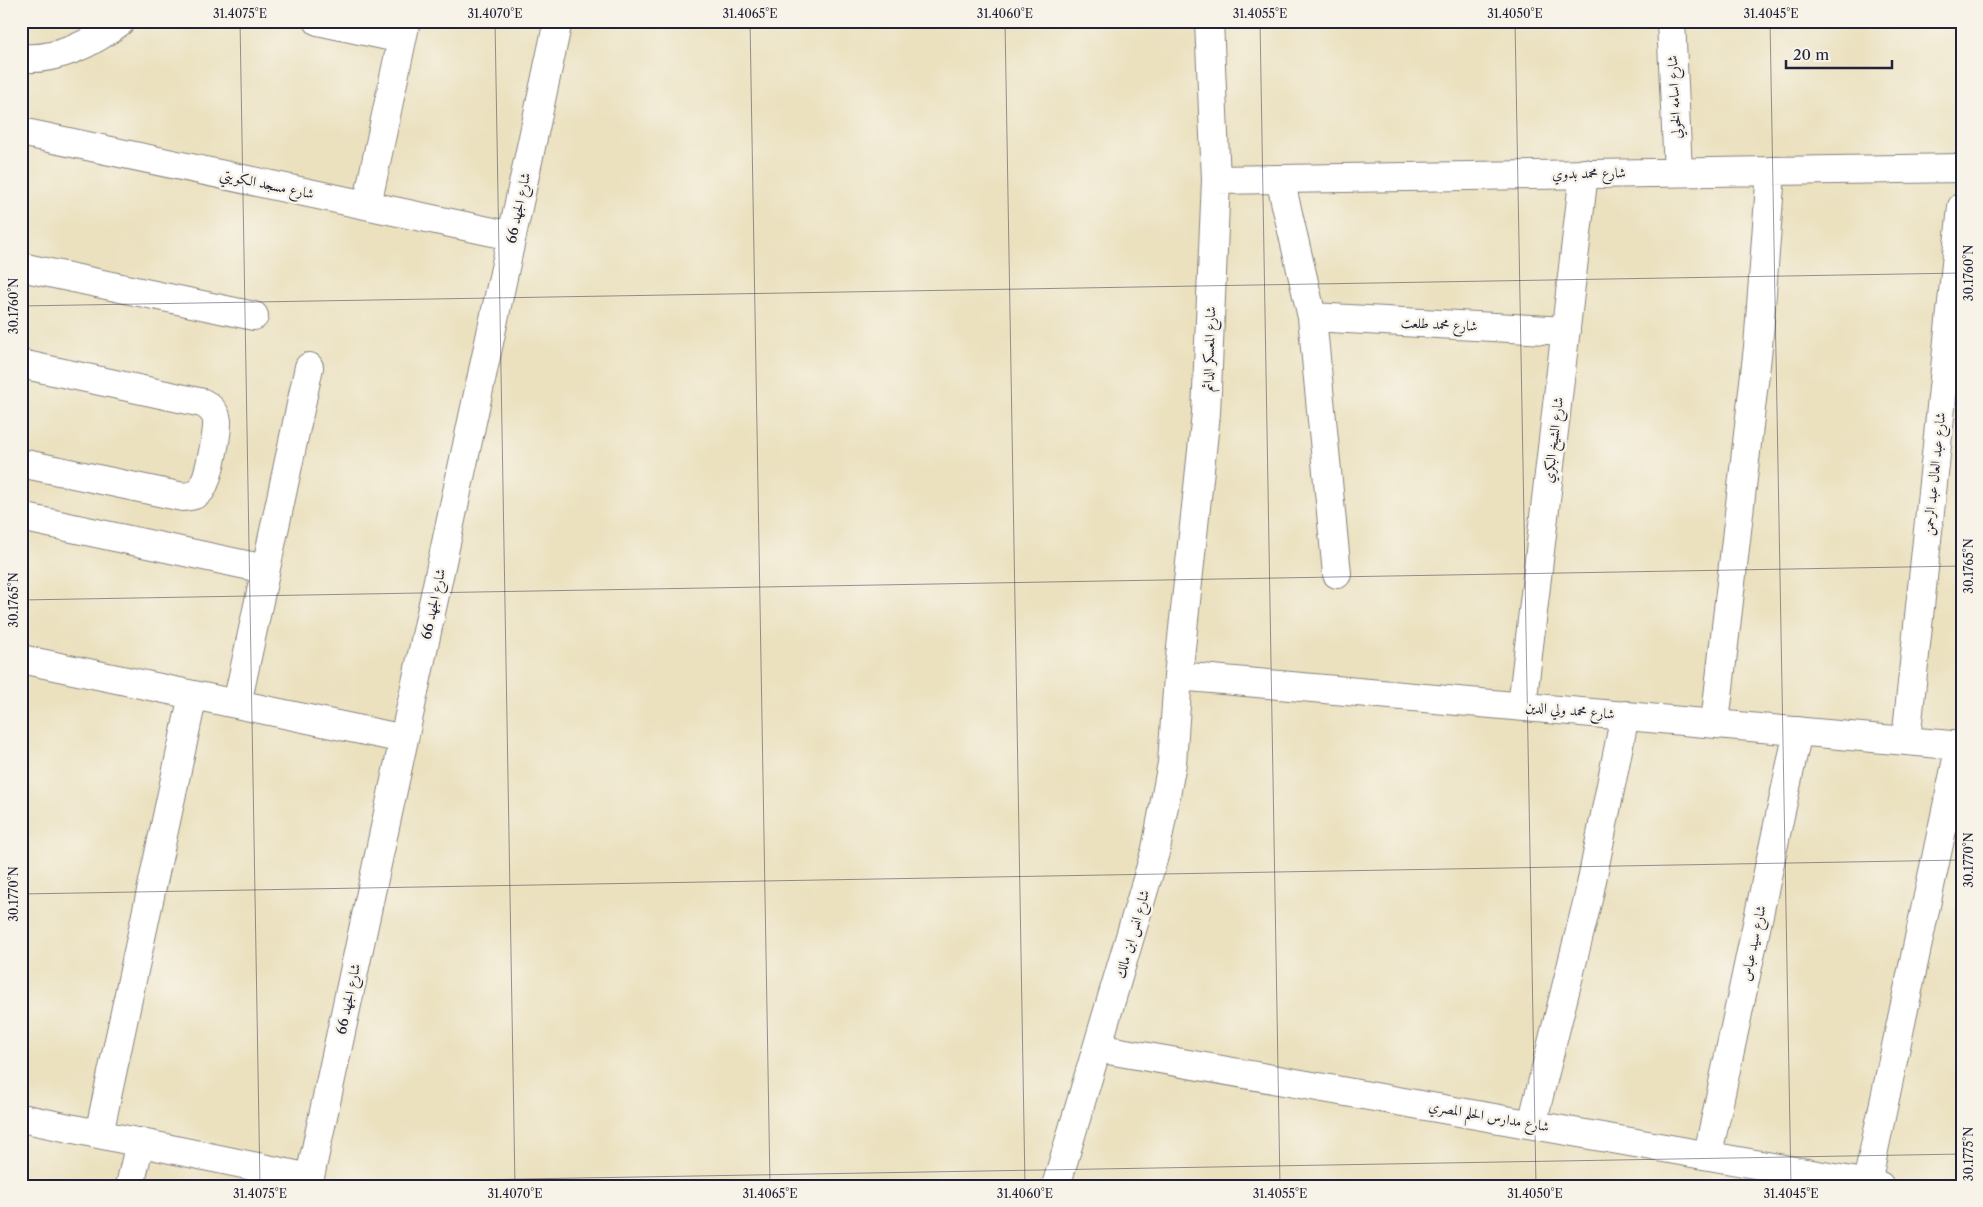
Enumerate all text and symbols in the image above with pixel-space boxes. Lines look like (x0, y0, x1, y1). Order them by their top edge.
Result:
text: 31.4075°E (213, 6, 267, 21)
text: 31.4070°E (467, 6, 523, 21)
text: 31.4065°E (722, 6, 778, 21)
text: 31.4060°E (977, 6, 1033, 21)
text: 31.4055°E (1233, 6, 1287, 21)
text: 31.4050°E (1487, 6, 1543, 21)
text: 31.4045°E (1743, 6, 1799, 21)
scale bar (1786, 38, 1892, 70)
text: 20 m (1793, 45, 1829, 64)
street label: شارع اسامه الخولي (1663, 55, 1688, 139)
street label: شارع محمد بدوي (1552, 163, 1626, 186)
street label: شارع مسجد الكويتي (217, 165, 316, 207)
street label: شارع الجهد 66 (502, 171, 537, 246)
text: 30.1760°N (1961, 245, 1976, 301)
text: 30.1760°N (6, 278, 21, 334)
street label: شارع المعسكر الدائم (1199, 306, 1223, 392)
street label: شارع محمد طلعت (1400, 313, 1478, 338)
street label: شارع الشيخ البكري (1539, 396, 1571, 484)
street label: شارع عبد العال عبد الرحمن (1919, 411, 1952, 537)
text: 30.1765°N (1961, 538, 1976, 594)
street label: شارع الجهد 66 (417, 567, 452, 642)
text: 30.1765°N (6, 572, 21, 628)
street label: شارع محمد ولي الدين (1524, 697, 1616, 726)
text: 30.1770°N (1961, 832, 1976, 888)
text: 30.1770°N (6, 866, 21, 922)
street label: شارع انس ابن مالك (1111, 888, 1156, 981)
street label: شارع سيد عباس (1736, 903, 1773, 983)
street label: شارع الجهد 66 (332, 962, 367, 1037)
street label: شارع مدارس الحلم المصري (1426, 1097, 1551, 1141)
text: 30.1775°N (1961, 1127, 1976, 1181)
text: 31.4075°E (233, 1186, 287, 1201)
text: 31.4070°E (487, 1186, 543, 1201)
text: 31.4065°E (742, 1186, 798, 1201)
text: 31.4060°E (997, 1186, 1053, 1201)
text: 31.4055°E (1253, 1186, 1307, 1201)
text: 31.4050°E (1507, 1186, 1563, 1201)
text: 31.4045°E (1763, 1186, 1819, 1201)

